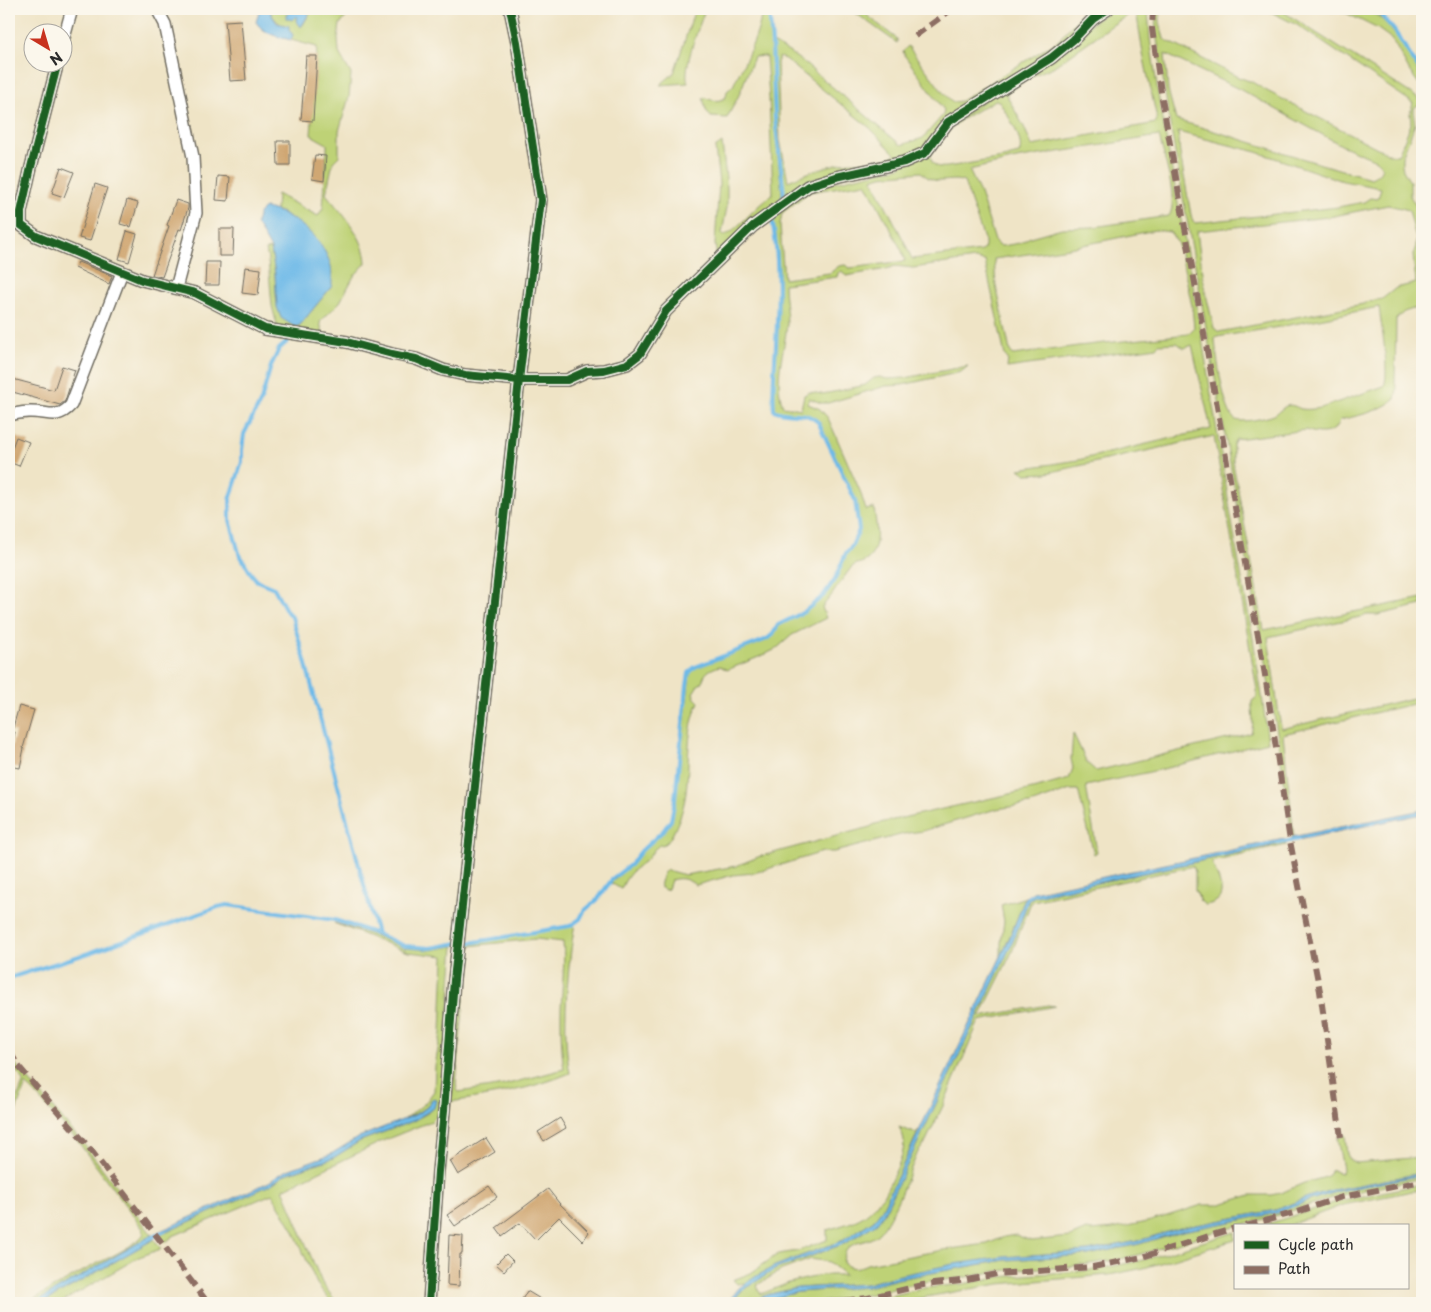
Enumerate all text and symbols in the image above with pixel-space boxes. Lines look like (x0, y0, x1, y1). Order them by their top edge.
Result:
north arrow (22, 22, 72, 72)
text: N (45, 47, 67, 70)
legend (1234, 1224, 1408, 1290)
text: Cycle path (1278, 1232, 1354, 1255)
text: Path (1278, 1256, 1310, 1279)

